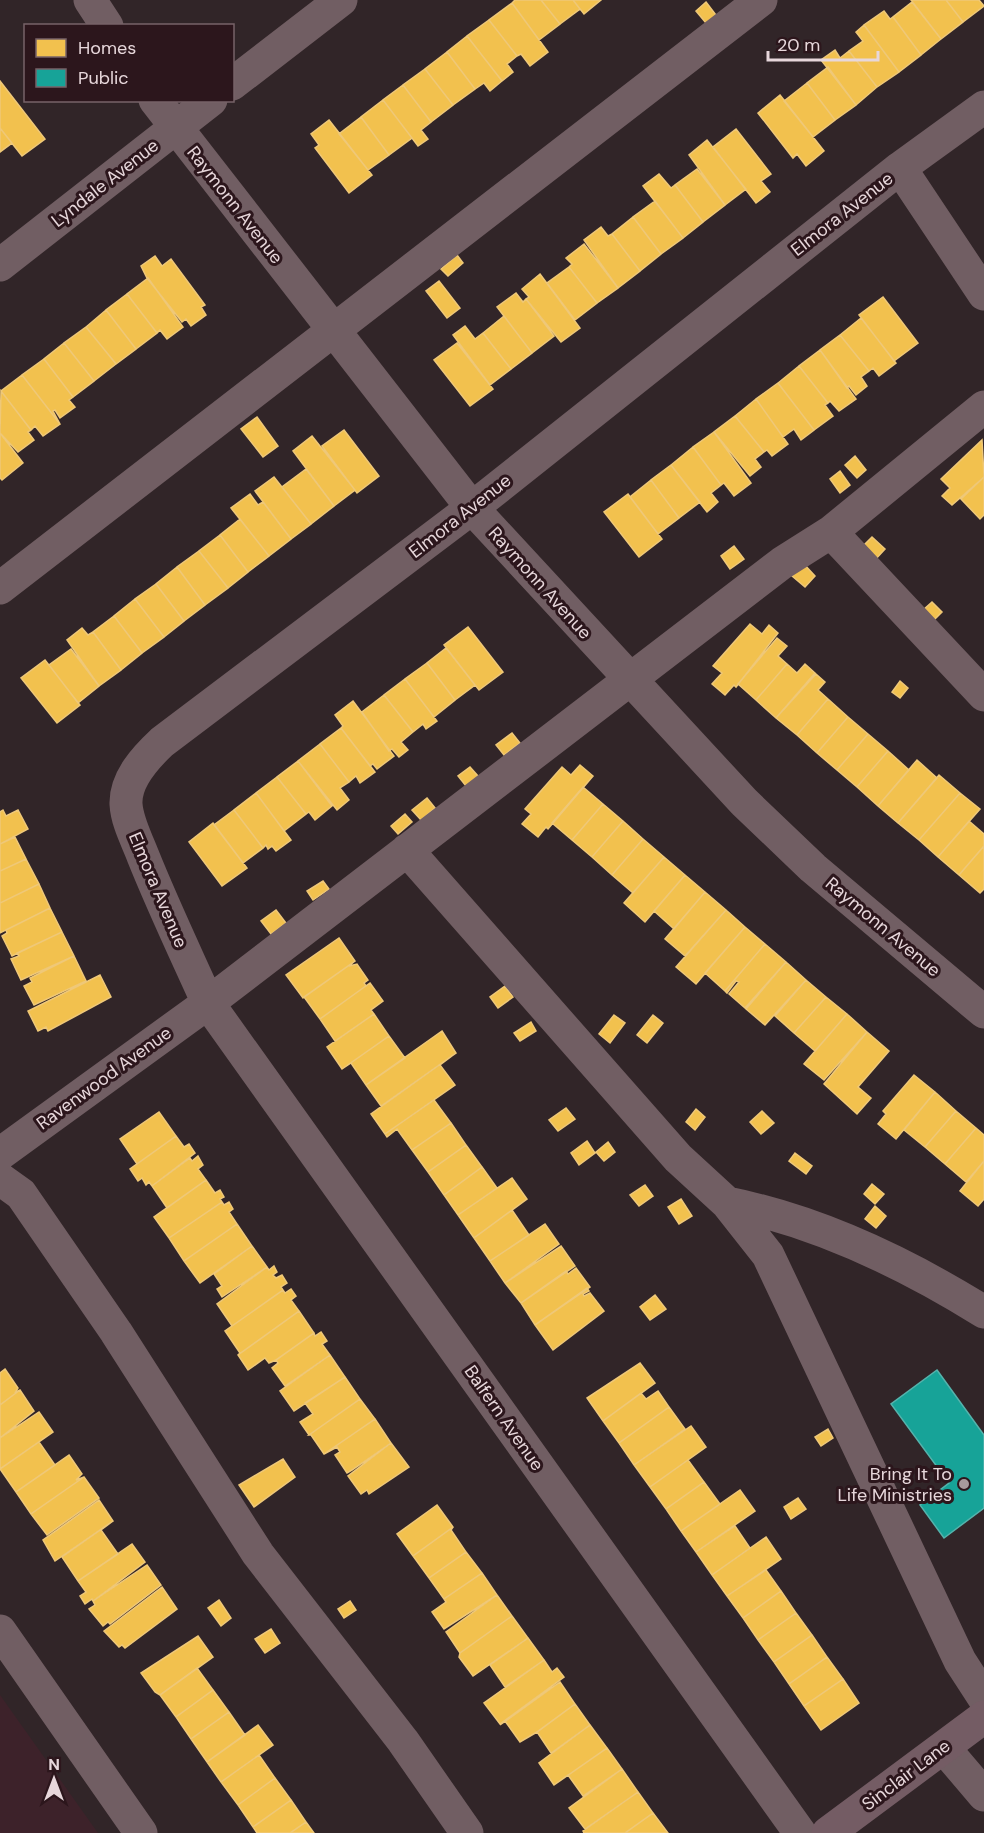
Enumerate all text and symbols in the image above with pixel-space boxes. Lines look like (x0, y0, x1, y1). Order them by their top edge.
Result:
legend (24, 24, 234, 102)
scale bar (768, 24, 878, 62)
text: 20 m (777, 33, 820, 57)
text: Homes (78, 36, 136, 60)
text: Public (78, 66, 129, 90)
street label: Lyndale Avenue (46, 134, 164, 232)
street label: Raymonn Avenue (181, 141, 289, 269)
street label: Elmora Avenue (786, 167, 898, 261)
street label: Elmora Avenue (404, 469, 516, 563)
street label: Raymonn Avenue (483, 522, 597, 644)
street label: Elmora Avenue (123, 829, 193, 951)
street label: Raymonn Avenue (820, 872, 946, 982)
street label: Ravenwood Avenue (32, 1021, 176, 1135)
street label: Balfern Avenue (459, 1360, 549, 1476)
place label: Bring It To Life Ministries (837, 1462, 952, 1507)
marker: Bring It To Life Ministries (957, 1477, 971, 1491)
street label: Sinclair Lane (857, 1734, 955, 1816)
north arrow (24, 1749, 84, 1809)
text: N (48, 1754, 60, 1775)

